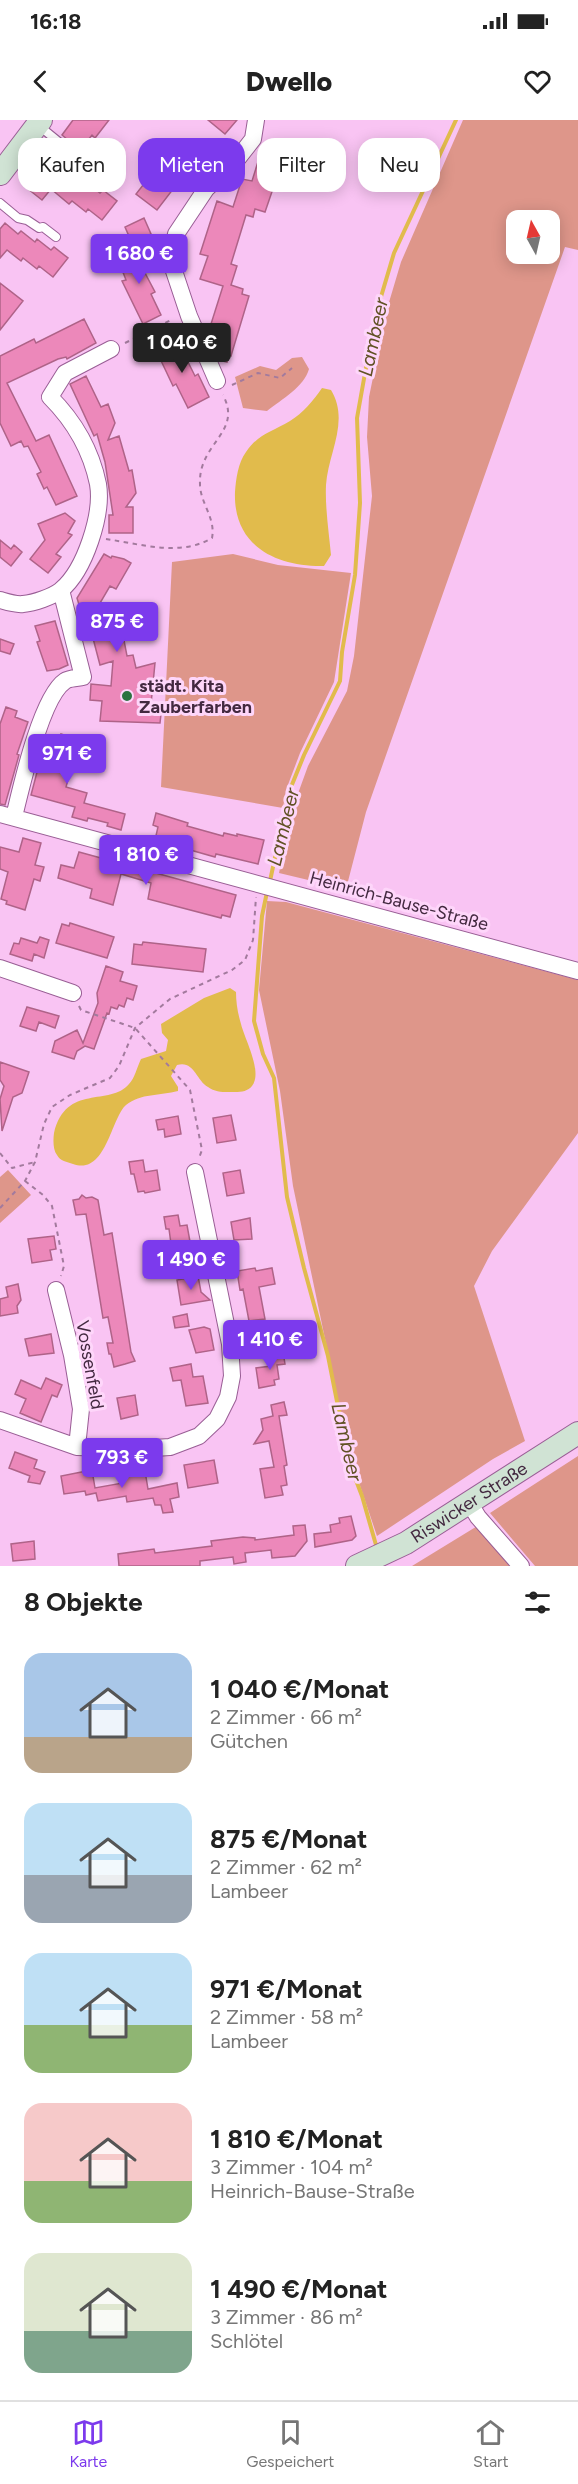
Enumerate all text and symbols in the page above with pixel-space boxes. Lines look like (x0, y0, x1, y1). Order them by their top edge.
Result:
text: 16:18 (30, 8, 81, 35)
icon: back (24, 65, 57, 98)
text: Dwello (246, 65, 332, 98)
icon: heart (521, 65, 554, 98)
chip: Kaufen (18, 138, 126, 192)
chip: Mieten (138, 138, 245, 192)
chip: Filter (257, 138, 346, 192)
chip: Neu (358, 138, 440, 192)
north arrow (506, 210, 560, 264)
map controls (506, 210, 560, 264)
pin: 1 680 € (84, 234, 194, 285)
text: 1 680 € (105, 241, 173, 265)
water label: Lambeer (353, 294, 393, 378)
pin: 1 040 € (127, 323, 237, 374)
text: 1 040 € (147, 330, 217, 354)
pin: 875 € (75, 602, 159, 653)
text: 875 € (90, 609, 144, 633)
place label: städt. Kita Zauberfarben (139, 675, 252, 718)
marker: städt. Kita Zauberfarben (120, 689, 134, 703)
pin: 971 € (25, 734, 109, 785)
text: 971 € (42, 741, 92, 765)
water label: Lambeer (262, 784, 305, 869)
pin: 1 810 € (91, 835, 201, 886)
text: 1 810 € (113, 842, 179, 866)
street label: Heinrich-Bause-Straße (307, 867, 491, 935)
pin: 1 490 € (136, 1240, 246, 1291)
text: 1 490 € (156, 1247, 226, 1271)
street label: Vossenfeld (71, 1319, 109, 1411)
pin: 1 410 € (215, 1320, 325, 1371)
text: 1 410 € (237, 1327, 303, 1351)
water label: Lambeer (326, 1401, 368, 1485)
pin: 793 € (80, 1438, 164, 1489)
text: 793 € (96, 1445, 148, 1469)
street label: Riswicker Straße (407, 1457, 532, 1548)
text: 8 Objekte (24, 1586, 143, 1618)
icon: filters (521, 1586, 554, 1619)
text: 1 040 €/Monat (210, 1673, 389, 1705)
icon: home (72, 1677, 144, 1749)
text: 2 Zimmer · 66 m² (210, 1705, 362, 1729)
text: Gütchen (210, 1729, 288, 1753)
text: 875 €/Monat (210, 1823, 367, 1855)
icon: home (72, 1827, 144, 1899)
text: 2 Zimmer · 62 m² (210, 1855, 362, 1879)
text: Lambeer (210, 1879, 288, 1903)
text: 971 €/Monat (210, 1973, 362, 2005)
icon: home (72, 1977, 144, 2049)
text: 2 Zimmer · 58 m² (210, 2005, 363, 2029)
text: Lambeer (210, 2029, 288, 2053)
text: 1 810 €/Monat (210, 2123, 383, 2155)
icon: home (72, 2127, 144, 2199)
text: 3 Zimmer · 104 m² (210, 2155, 373, 2179)
text: Heinrich-Bause-Straße (210, 2179, 415, 2203)
text: 1 490 €/Monat (210, 2273, 388, 2305)
icon: home (72, 2277, 144, 2349)
text: 3 Zimmer · 86 m² (210, 2305, 363, 2329)
text: Schlötel (210, 2329, 283, 2353)
tab: Karte (69, 2416, 107, 2471)
tab: Gespeichert (246, 2416, 334, 2471)
tab: Start (473, 2416, 509, 2471)

